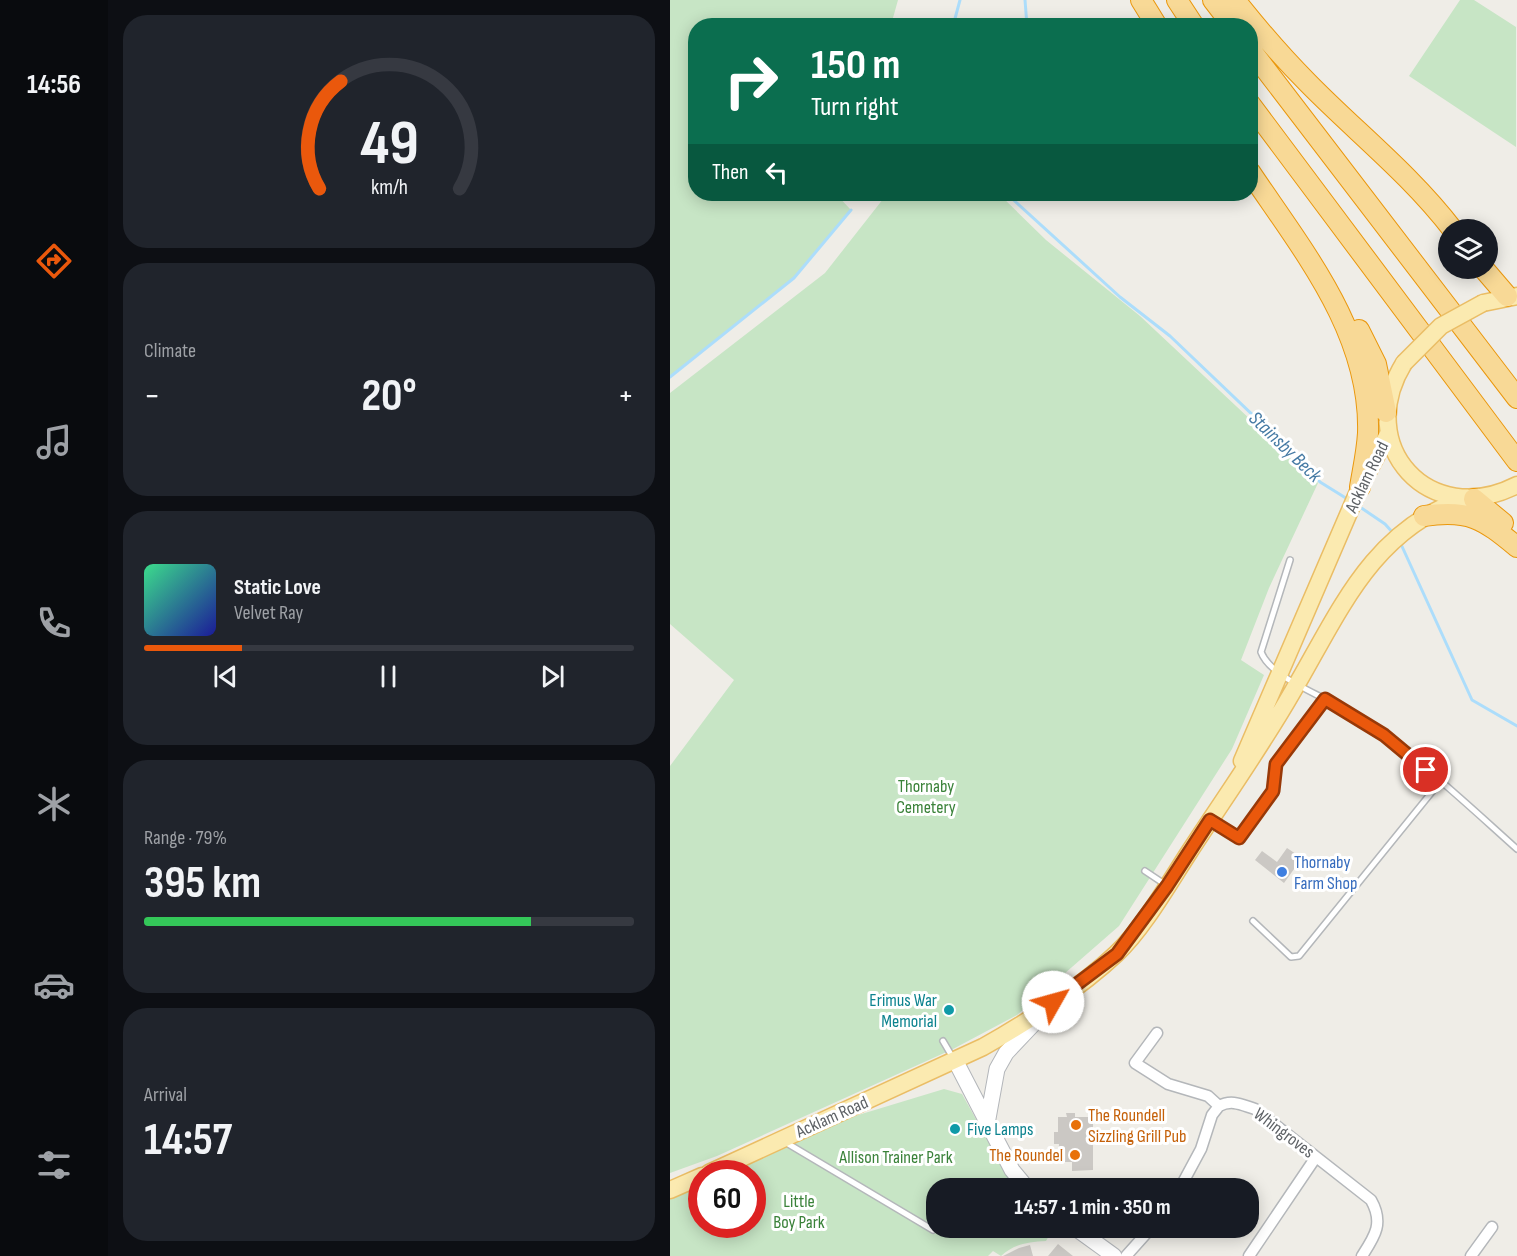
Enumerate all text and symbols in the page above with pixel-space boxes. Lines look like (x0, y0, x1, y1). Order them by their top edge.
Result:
text: 150 m (811, 40, 900, 91)
icon: right (712, 42, 790, 120)
text: 14:56 (27, 69, 81, 101)
text: Turn right (811, 91, 898, 123)
text: 49 (360, 107, 418, 182)
icon: left (760, 156, 793, 189)
text: Then (712, 159, 748, 186)
text: km/h (370, 175, 408, 200)
map controls (1438, 219, 1498, 279)
button: layers (1438, 219, 1498, 279)
icon: directions (33, 240, 75, 282)
text: Climate (144, 339, 196, 363)
text: 20° (361, 369, 417, 424)
text: − (144, 376, 160, 416)
text: + (618, 376, 634, 416)
water label: Stainsby Beck (1244, 406, 1327, 488)
icon: music (33, 421, 75, 463)
street label: Acklam Road (1340, 438, 1393, 517)
text: Static Love (234, 574, 321, 601)
text: Velvet Ray (234, 601, 303, 625)
icon: phone (33, 602, 75, 644)
icon: previous (209, 660, 242, 693)
icon: pause (372, 660, 405, 693)
icon: next (536, 660, 569, 693)
pin (1400, 744, 1451, 795)
icon: arrive (1409, 753, 1442, 786)
park label: Thornaby Cemetery (896, 776, 956, 818)
icon: climate (33, 783, 75, 825)
text: Range · 79% (144, 826, 227, 850)
place label: Thornaby Farm Shop (1294, 852, 1357, 894)
text: 395 km (144, 856, 261, 911)
marker: Thornaby Farm Shop (1275, 865, 1289, 879)
icon: car (33, 964, 75, 1006)
position arrow (1021, 970, 1085, 1034)
place label: Erimus War Memorial (869, 990, 937, 1032)
marker: Erimus War Memorial (942, 1003, 956, 1017)
text: Arrival (144, 1083, 187, 1107)
street label: Acklam Road (792, 1092, 871, 1143)
street label: Whingroves (1250, 1103, 1318, 1163)
place label: The Roundell Sizzling Grill Pub (1088, 1105, 1186, 1147)
text: 14:57 (144, 1113, 232, 1168)
marker: The Roundell Sizzling Grill Pub (1069, 1118, 1083, 1132)
place label: Five Lamps (967, 1119, 1033, 1140)
marker: Five Lamps (948, 1122, 962, 1136)
icon: filters (33, 1144, 75, 1186)
place label: The Roundel (989, 1145, 1063, 1166)
park label: Allison Trainer Park (838, 1147, 953, 1168)
marker: The Roundel (1068, 1148, 1082, 1162)
speed limit sign: 60 (688, 1160, 766, 1238)
park label: Little Boy Park (773, 1191, 825, 1233)
text: 14:57 · 1 min · 350 m (1014, 1194, 1171, 1221)

